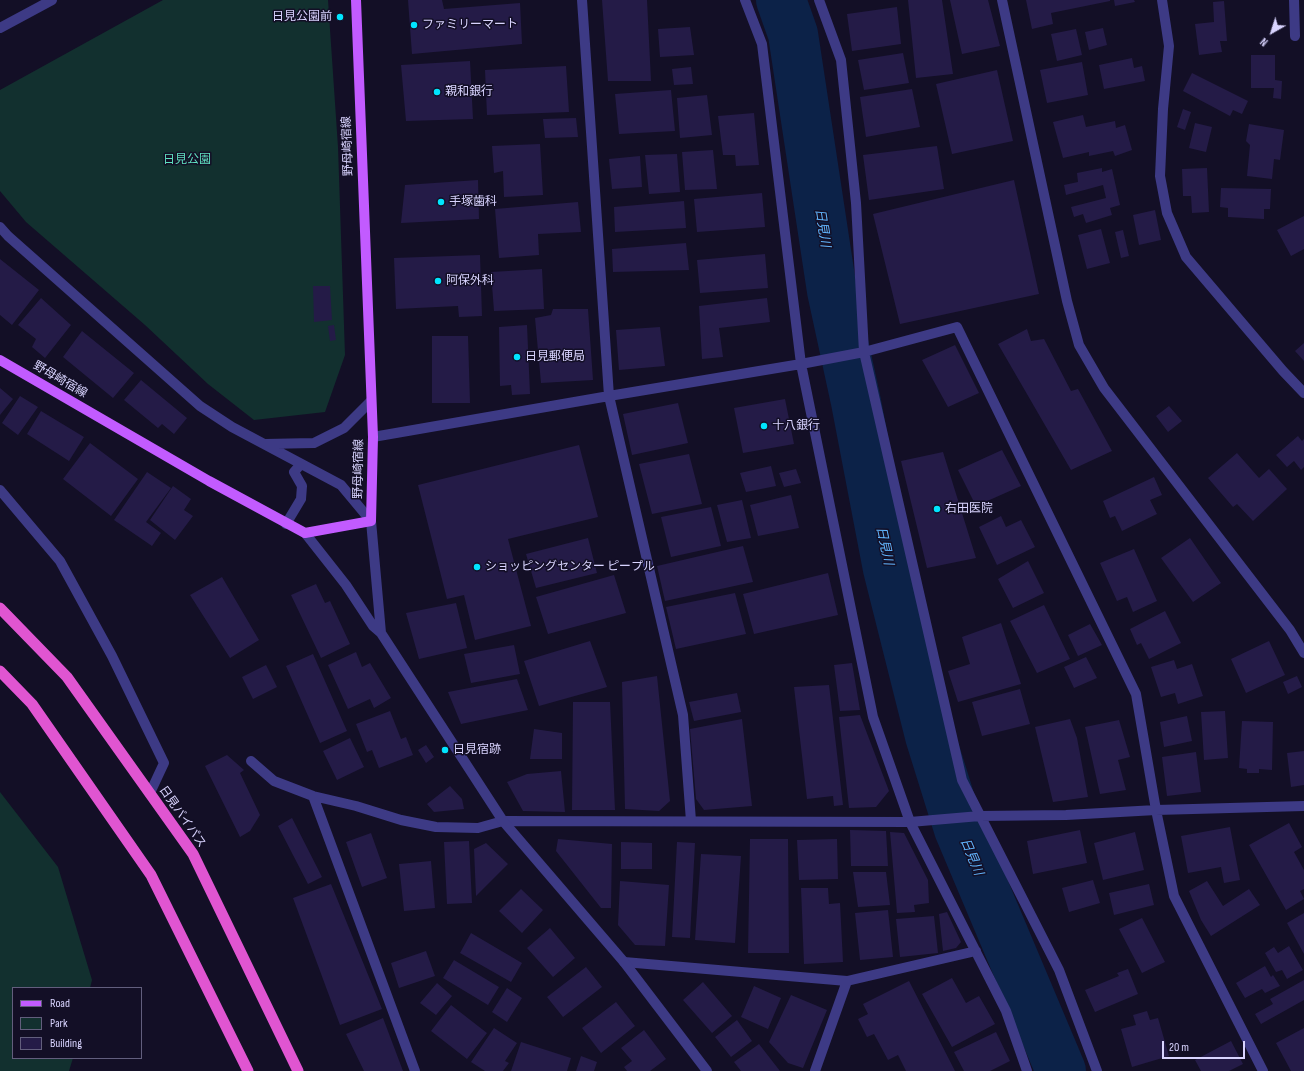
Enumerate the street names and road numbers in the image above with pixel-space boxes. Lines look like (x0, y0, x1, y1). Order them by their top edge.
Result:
street label: 野母崎宿線 (340, 116, 356, 176)
street label: 野母崎宿線 (30, 359, 90, 401)
street label: 野母崎宿線 (351, 439, 367, 499)
street label: 日見バイパス (155, 783, 209, 851)

